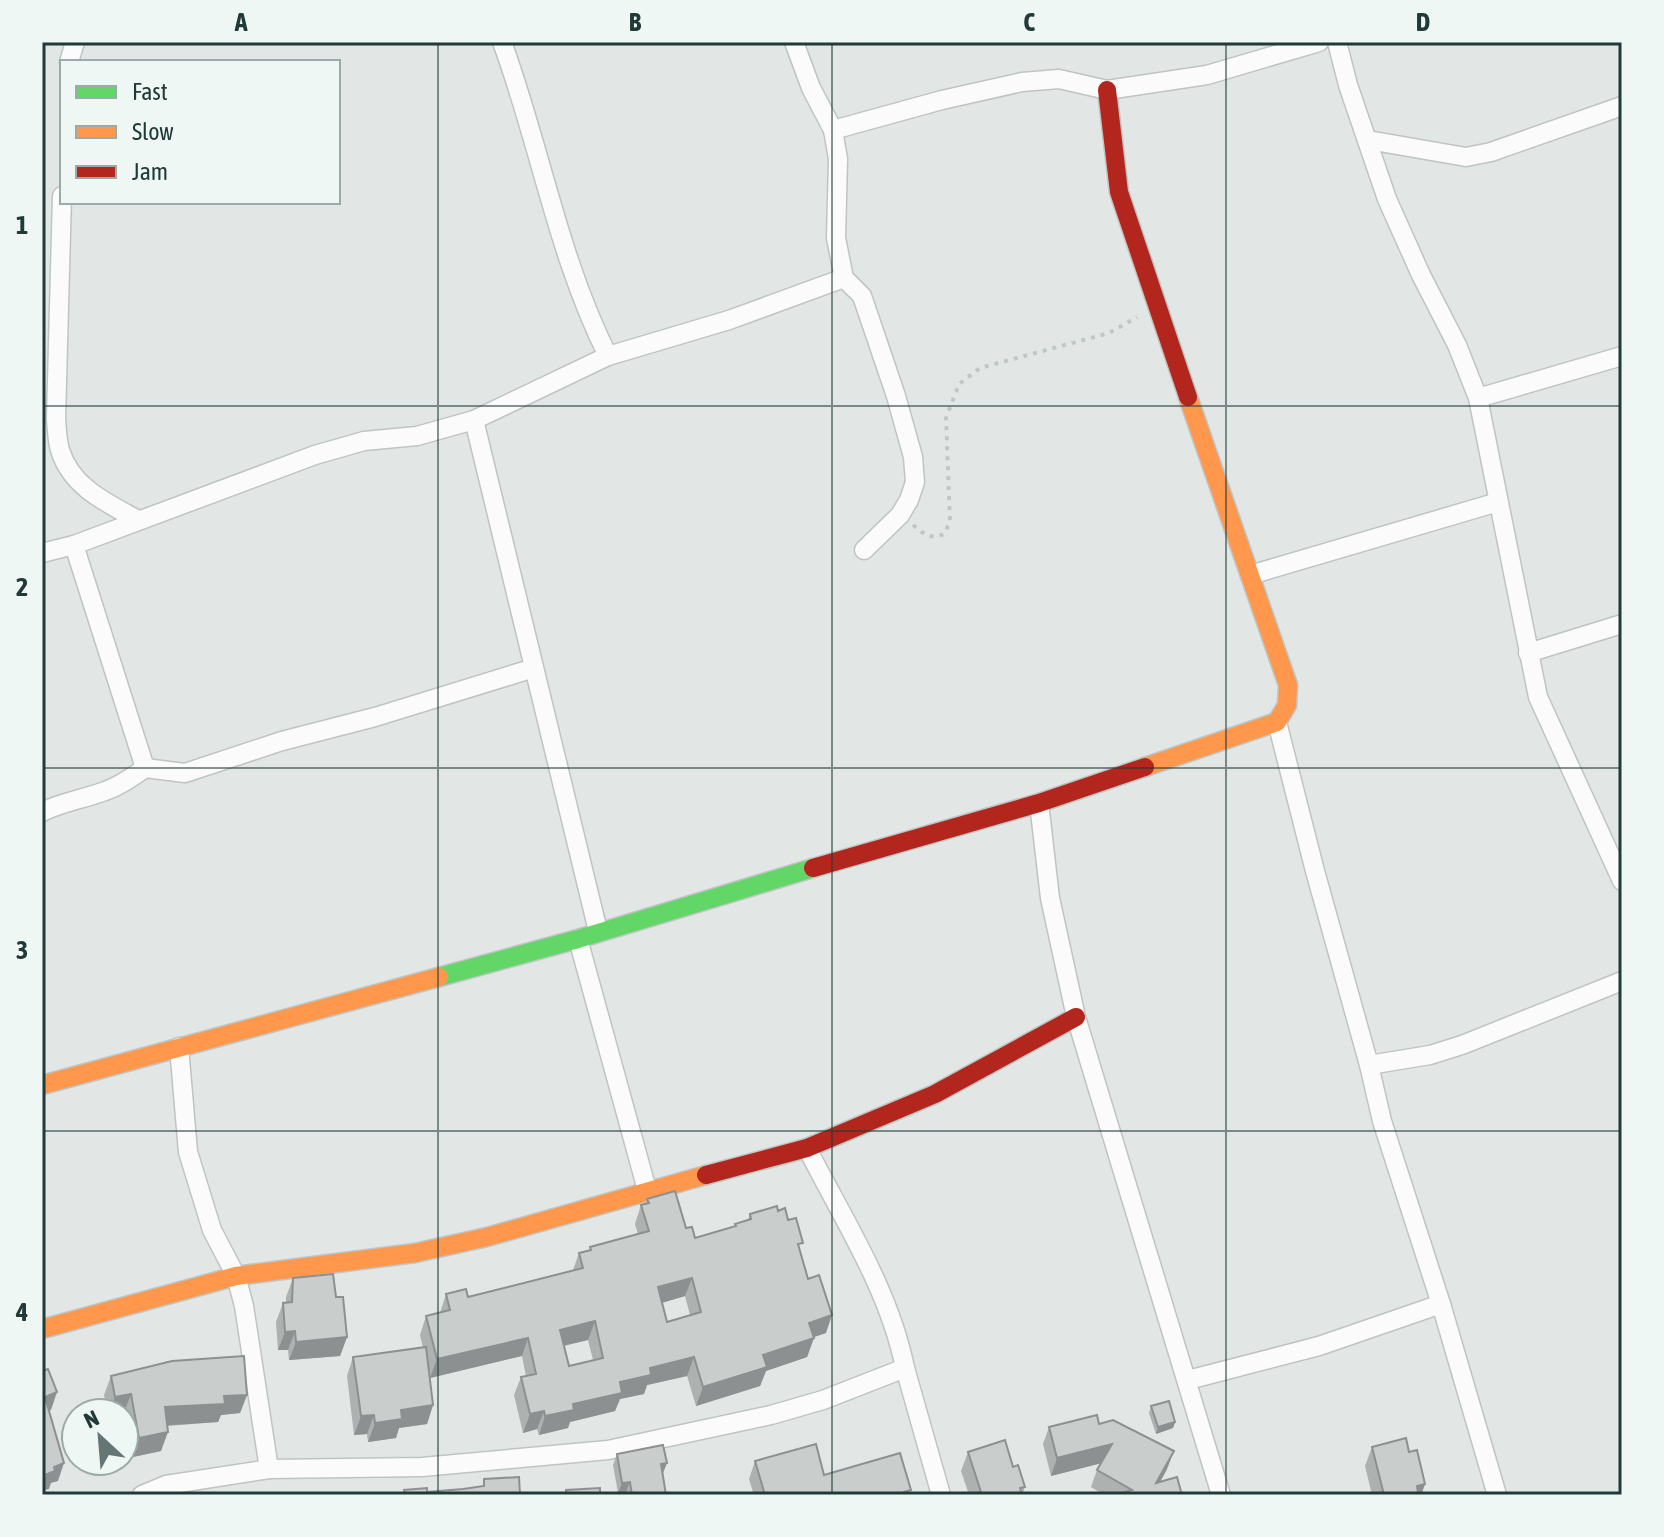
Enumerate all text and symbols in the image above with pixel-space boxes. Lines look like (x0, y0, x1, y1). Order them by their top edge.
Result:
text: A (234, 7, 248, 37)
text: B (629, 7, 642, 37)
text: C (1023, 7, 1035, 37)
text: D (1416, 7, 1430, 37)
legend (60, 60, 340, 204)
text: Fast (132, 78, 168, 105)
text: Slow (132, 118, 174, 145)
text: Jam (132, 158, 168, 185)
text: 1 (16, 210, 28, 240)
text: 2 (16, 572, 28, 602)
text: 3 (16, 935, 28, 965)
text: 4 (15, 1297, 28, 1327)
north arrow (60, 1397, 140, 1477)
text: N (80, 1404, 103, 1434)

